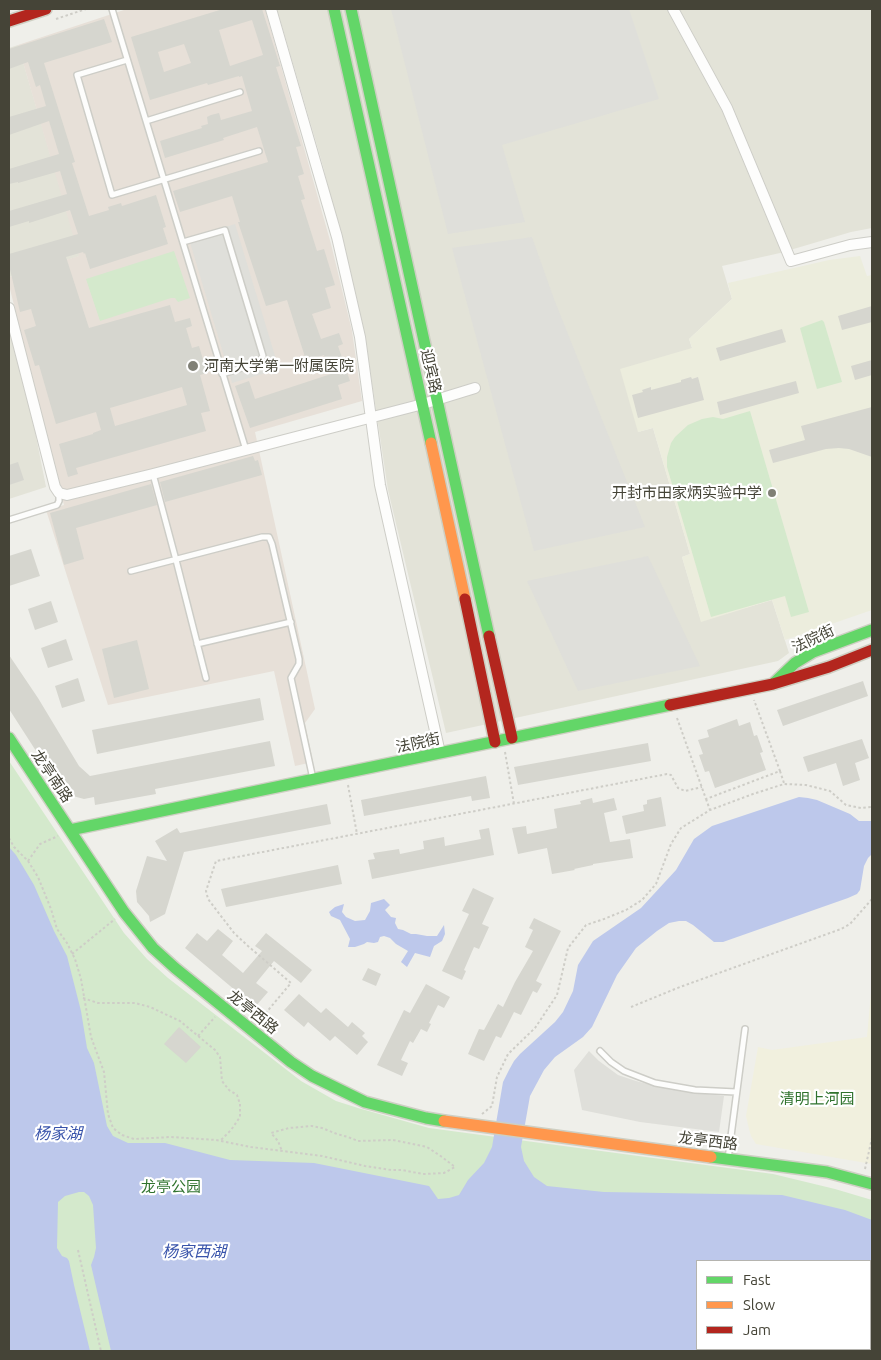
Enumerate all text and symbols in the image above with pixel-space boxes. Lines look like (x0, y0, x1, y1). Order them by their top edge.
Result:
street label: 迎宾路 (417, 347, 445, 395)
place label: 河南大学第一附属医院 (204, 357, 354, 375)
marker: 河南大学第一附属医院 (186, 359, 200, 373)
place label: 开封市田家炳实验中学 (612, 484, 762, 502)
marker: 开封市田家炳实验中学 (766, 487, 778, 499)
street label: 法院街 (789, 621, 837, 657)
street label: 法院街 (394, 730, 442, 756)
street label: 龙亭南路 (28, 746, 76, 806)
street label: 龙亭西路 (224, 986, 282, 1038)
park label: 清明上河园 (780, 1090, 854, 1108)
water label: 杨家湖 (34, 1124, 82, 1144)
street label: 龙亭西路 (677, 1128, 739, 1154)
park label: 龙亭公园 (141, 1178, 201, 1196)
water label: 杨家西湖 (162, 1242, 226, 1262)
legend (696, 1260, 871, 1350)
text: Fast (743, 1271, 770, 1288)
text: Slow (743, 1296, 775, 1313)
text: Jam (743, 1321, 771, 1338)

